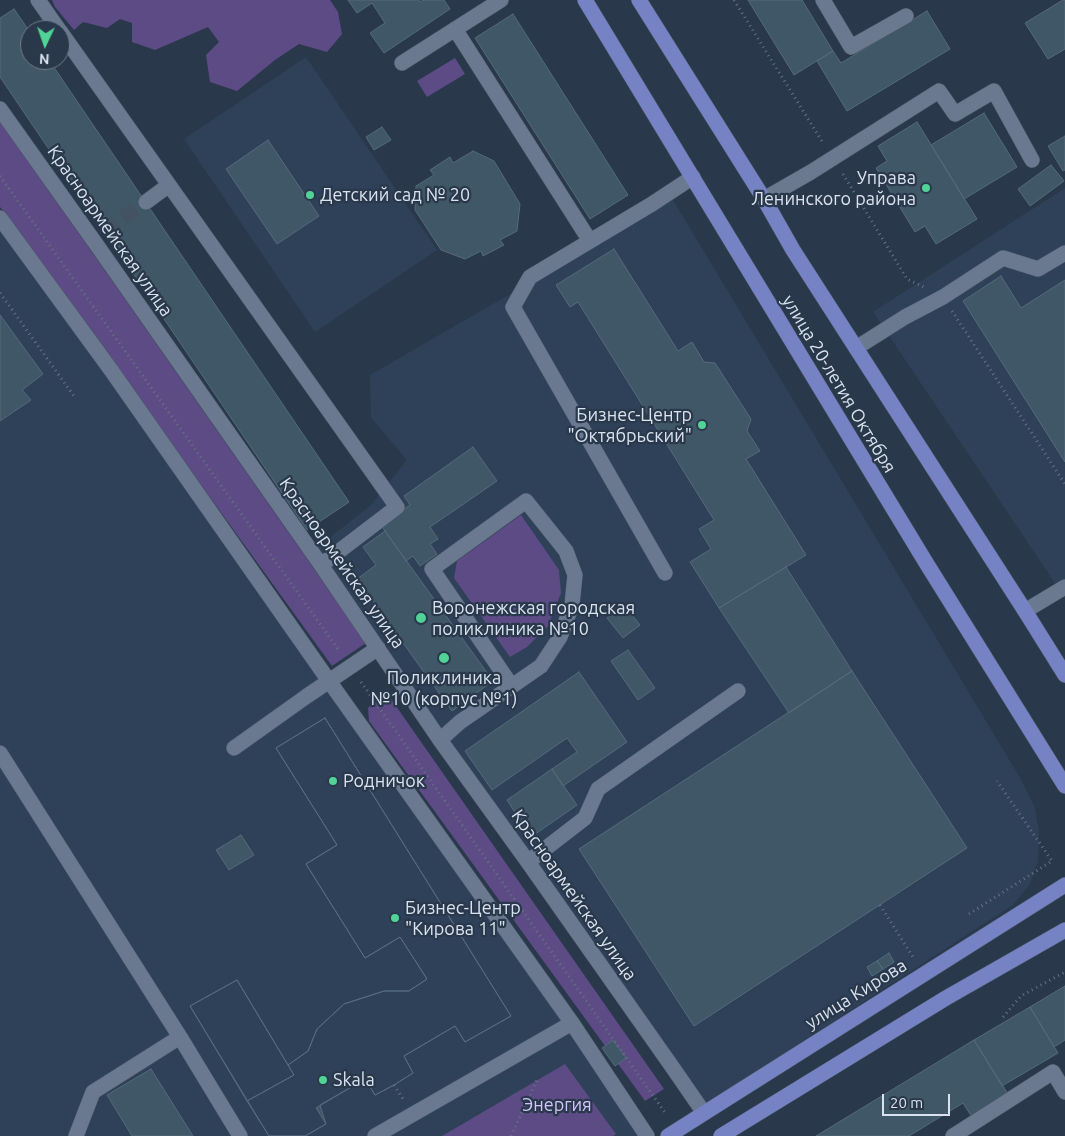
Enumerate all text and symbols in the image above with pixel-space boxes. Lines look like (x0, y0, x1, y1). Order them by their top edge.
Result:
north arrow (20, 20, 70, 70)
text: N (39, 51, 50, 67)
street label: Красноармейская улица (43, 141, 177, 321)
place label: Управа Ленинского района (751, 167, 916, 210)
marker: Управа Ленинского района (920, 182, 932, 194)
place label: Детский сад № 20 (320, 184, 470, 206)
marker: Детский сад № 20 (304, 189, 316, 201)
street label: улица 20-летия Октября (777, 291, 901, 477)
place label: Бизнес-Центр "Октябрьский" (568, 404, 692, 446)
marker: Бизнес-Центр "Октябрьский" (696, 419, 708, 431)
street label: Красноармейская улица (275, 473, 409, 653)
place label: Воронежская городская поликлиника №10 (432, 597, 635, 640)
marker: Воронежская городская поликлиника №10 (414, 611, 428, 625)
marker: Поликлиника №10 (корпус №1) (437, 651, 451, 665)
place label: Поликлиника №10 (корпус №1) (371, 667, 517, 710)
place label: Родничок (343, 770, 425, 792)
marker: Родничок (327, 775, 339, 787)
street label: Красноармейская улица (507, 805, 641, 985)
place label: Бизнес-Центр "Кирова 11" (405, 897, 521, 940)
marker: Бизнес-Центр "Кирова 11" (389, 912, 401, 924)
street label: улица Кирова (801, 954, 911, 1034)
place label: Skala (333, 1069, 375, 1091)
marker: Skala (317, 1074, 329, 1086)
scale bar (885, 1084, 952, 1116)
park label: Энергия (522, 1094, 592, 1116)
text: 20 m (890, 1094, 923, 1111)

